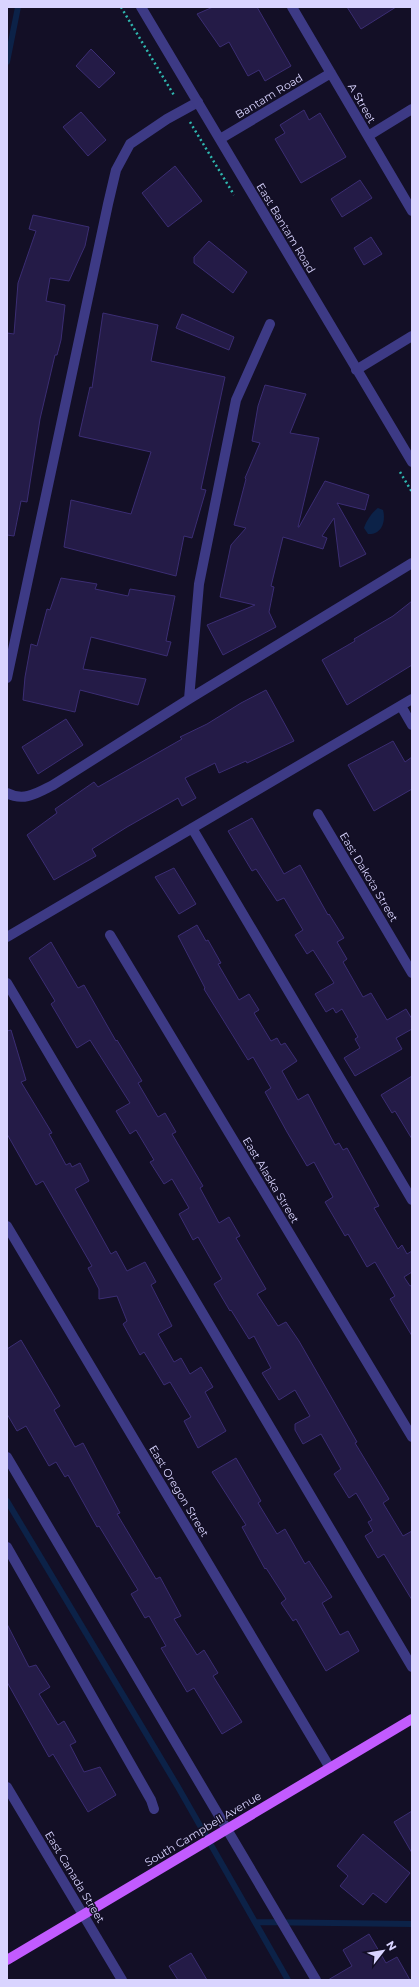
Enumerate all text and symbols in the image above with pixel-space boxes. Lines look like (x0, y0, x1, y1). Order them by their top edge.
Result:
street label: Bantam Road (233, 70, 305, 122)
street label: A Street (345, 80, 379, 126)
street label: East Bantam Road (254, 180, 318, 276)
street label: East Dakota Street (337, 830, 402, 925)
street label: East Alaska Street (240, 1134, 303, 1226)
street label: East Oregon Street (146, 1443, 212, 1540)
street label: South Campbell Avenue (142, 1788, 264, 1869)
street label: East Canada Street (42, 1829, 108, 1926)
north arrow (363, 1931, 403, 1971)
text: N (383, 1938, 400, 1953)

